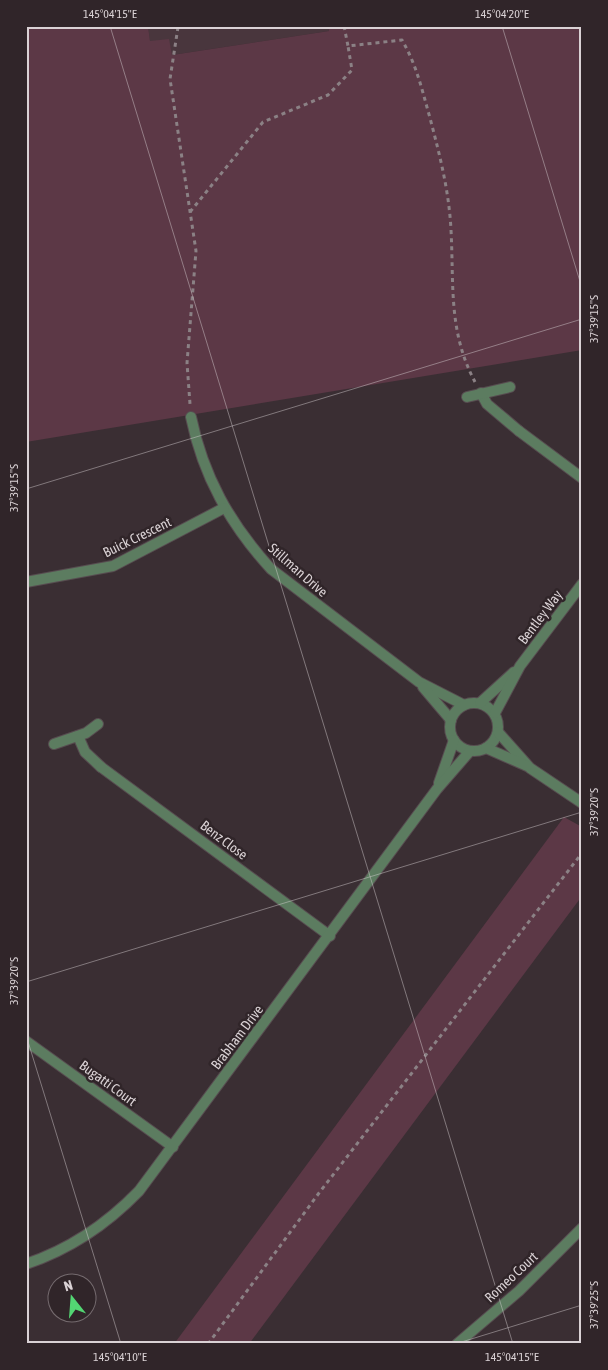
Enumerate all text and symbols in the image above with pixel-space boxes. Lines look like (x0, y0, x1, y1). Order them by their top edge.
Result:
text: 145°04'15"E (83, 7, 137, 21)
text: 145°04'20"E (475, 7, 529, 21)
text: 37°39'15"S (587, 295, 601, 343)
text: 37°39'15"S (7, 464, 21, 512)
street label: Buick Crescent (100, 514, 174, 560)
street label: Stillman Drive (265, 540, 331, 600)
street label: Bentley Way (515, 587, 566, 647)
text: 37°39'20"S (587, 788, 601, 836)
street label: Benz Close (197, 817, 251, 863)
text: 37°39'20"S (7, 957, 21, 1005)
street label: Brabham Drive (208, 1002, 266, 1072)
street label: Bugatti Court (76, 1057, 140, 1109)
street label: Romeo Court (481, 1249, 541, 1305)
north arrow (48, 1272, 98, 1322)
text: N (62, 1277, 74, 1294)
text: 37°39'25"S (587, 1281, 601, 1329)
text: 145°04'10"E (93, 1350, 147, 1364)
text: 145°04'15"E (485, 1350, 539, 1364)

